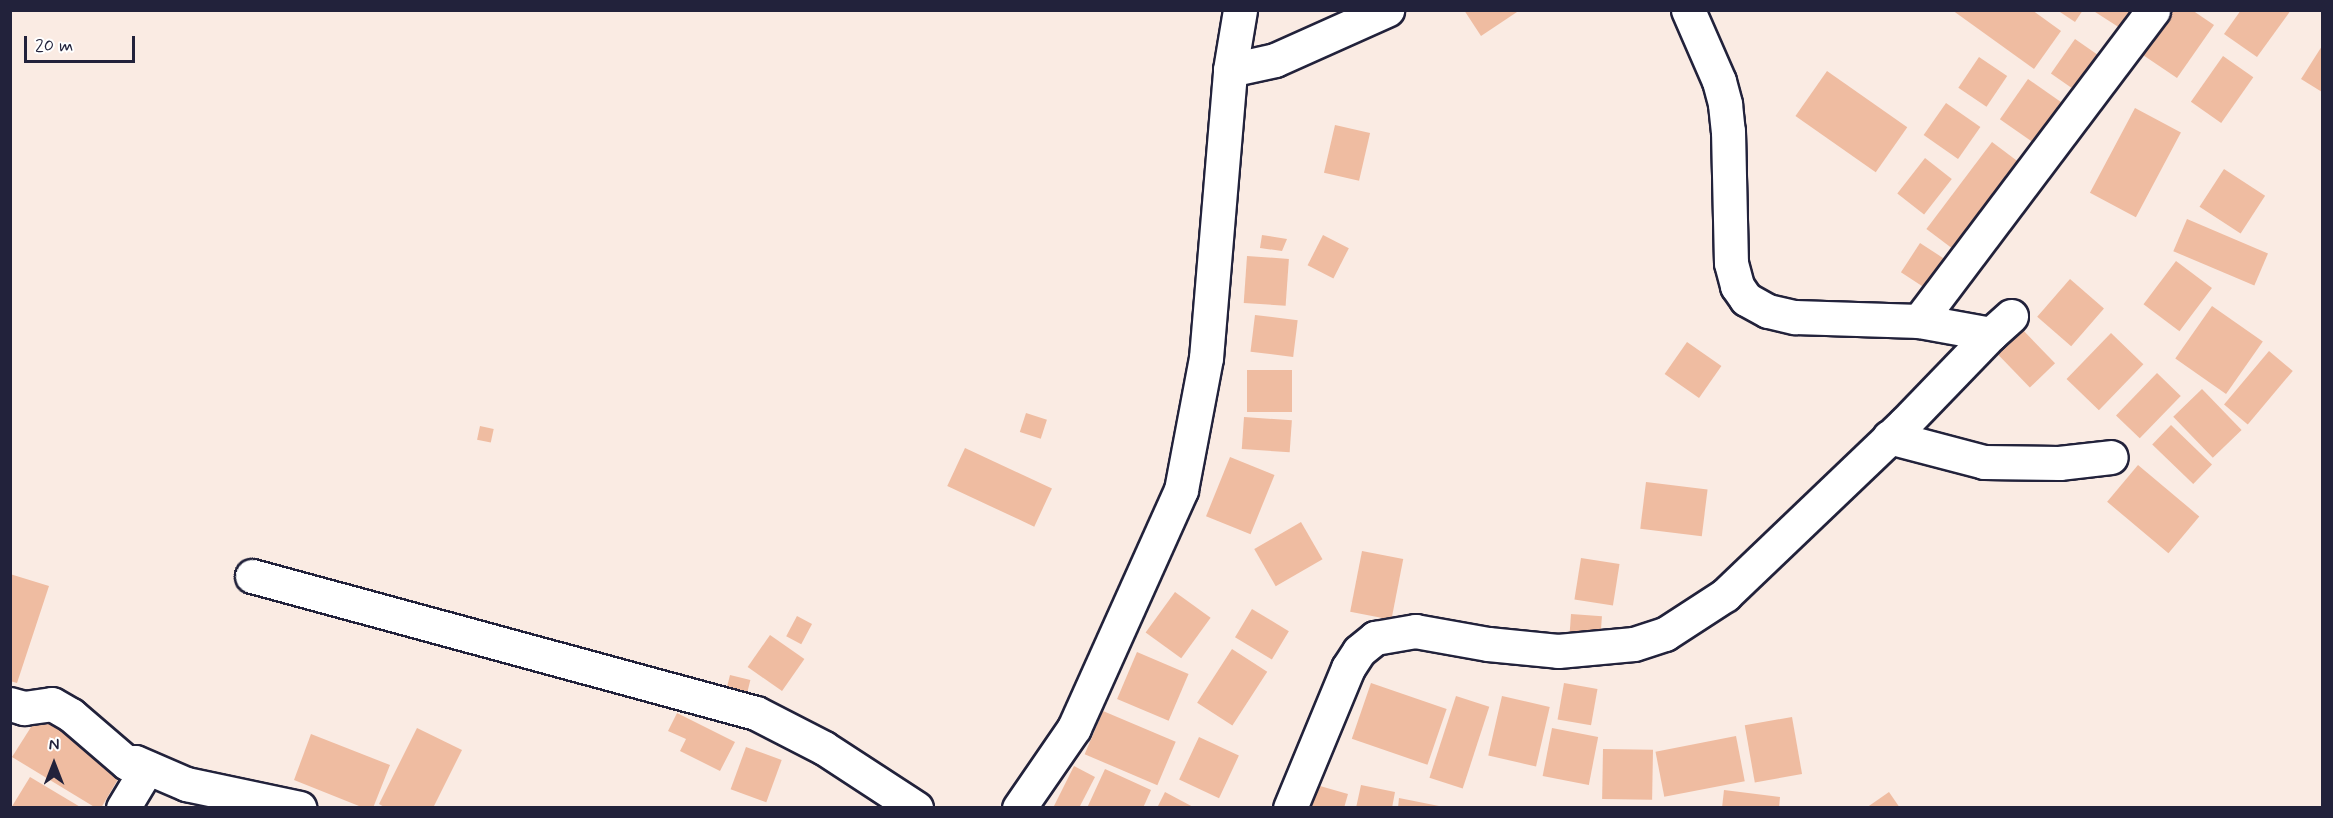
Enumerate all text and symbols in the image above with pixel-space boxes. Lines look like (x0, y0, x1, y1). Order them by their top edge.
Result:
scale bar (27, 24, 138, 62)
text: 20 m (35, 34, 73, 58)
north arrow (24, 734, 84, 794)
text: N (49, 735, 59, 756)

